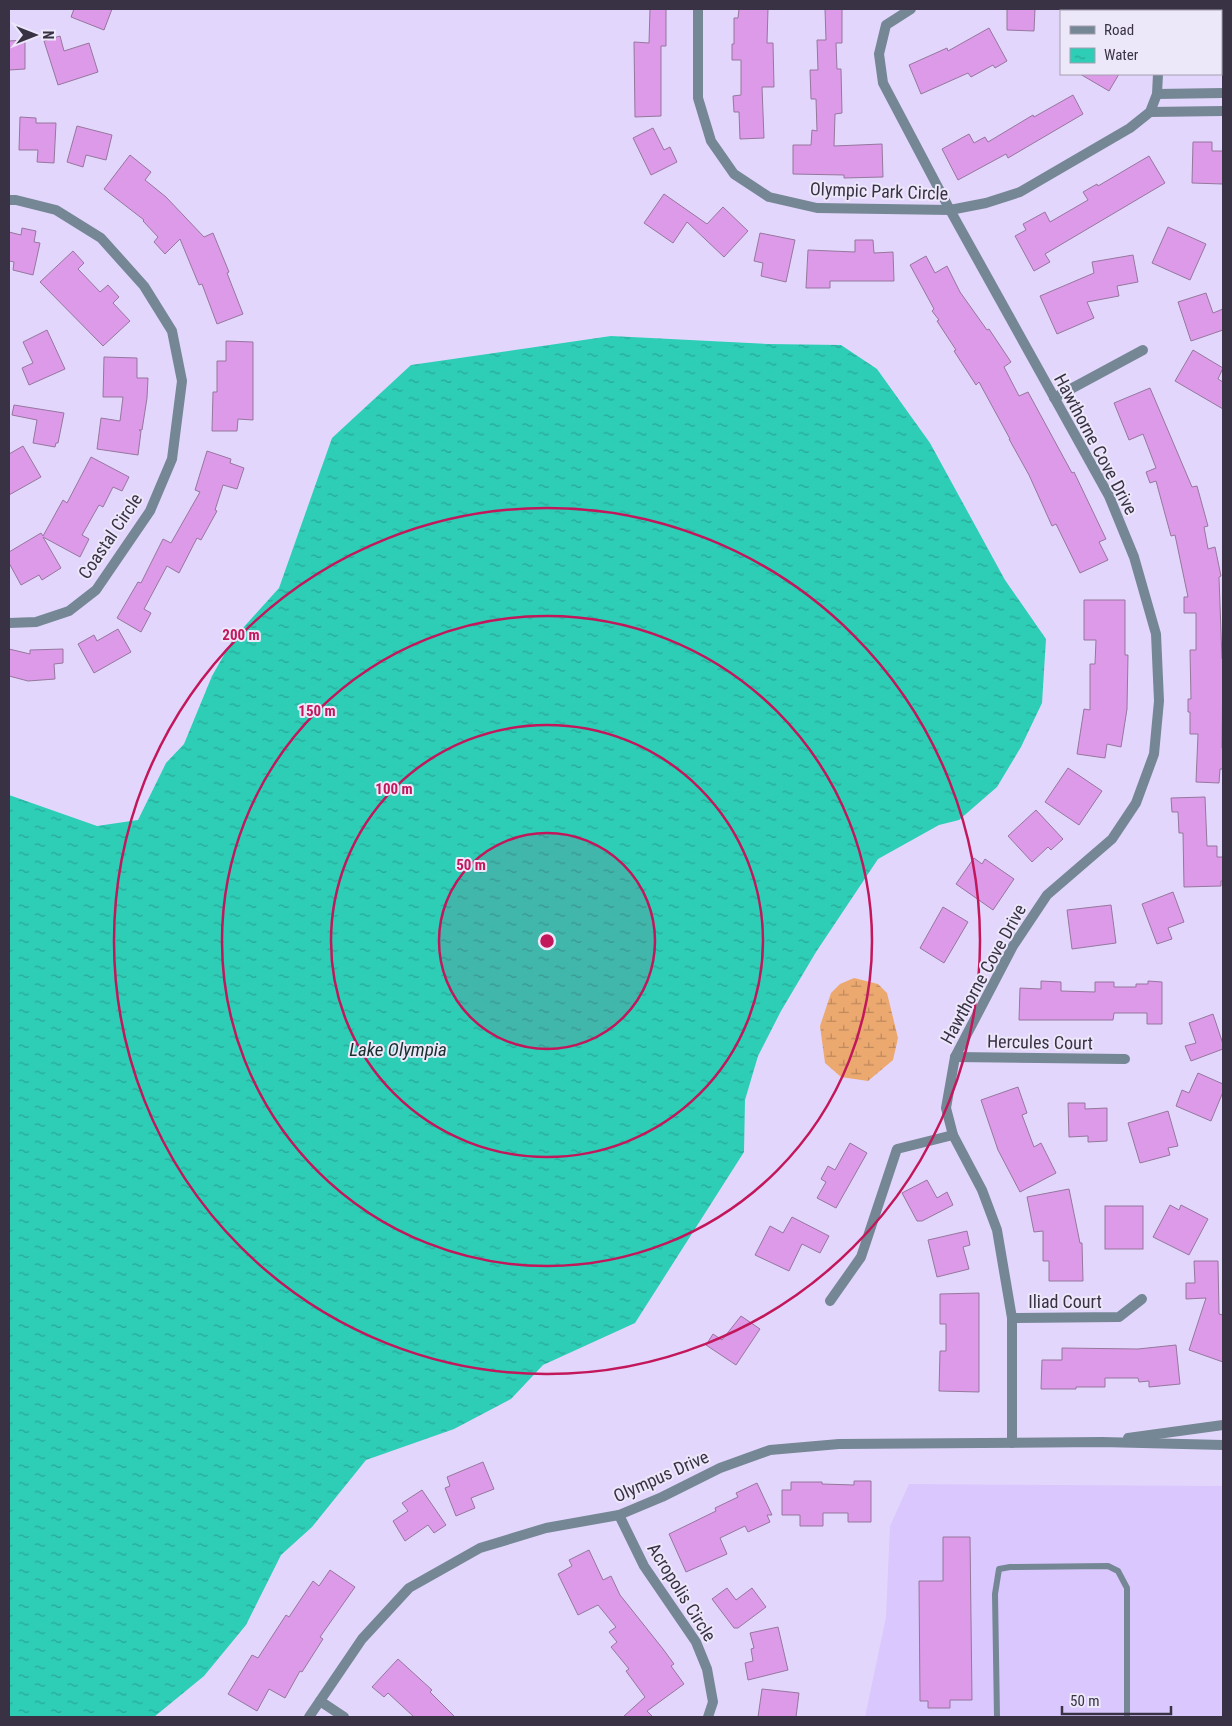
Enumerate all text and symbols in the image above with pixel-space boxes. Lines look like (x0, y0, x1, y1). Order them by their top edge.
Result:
north arrow (10, 10, 60, 60)
legend (1060, 10, 1222, 75)
text: Road (1104, 21, 1134, 39)
text: N (40, 31, 56, 39)
text: Water (1104, 46, 1139, 64)
street label: Olympic Park Circle (810, 178, 948, 204)
street label: Hawthorne Cove Drive (1050, 370, 1142, 518)
street label: Coastal Circle (74, 489, 146, 583)
text: 200 m (222, 626, 260, 644)
text: 150 m (298, 702, 336, 720)
text: 100 m (375, 780, 413, 798)
text: 50 m (456, 856, 486, 874)
street label: Hawthorne Cove Drive (936, 900, 1030, 1048)
centre of rings (538, 932, 556, 950)
street label: Hercules Court (987, 1031, 1093, 1053)
water label: Lake Olympia (349, 1038, 447, 1061)
street label: Iliad Court (1028, 1291, 1102, 1312)
street label: Olympus Drive (610, 1446, 712, 1506)
street label: Acropolis Circle (643, 1539, 721, 1645)
scale bar (1062, 1684, 1171, 1716)
text: 50 m (1070, 1692, 1100, 1710)

